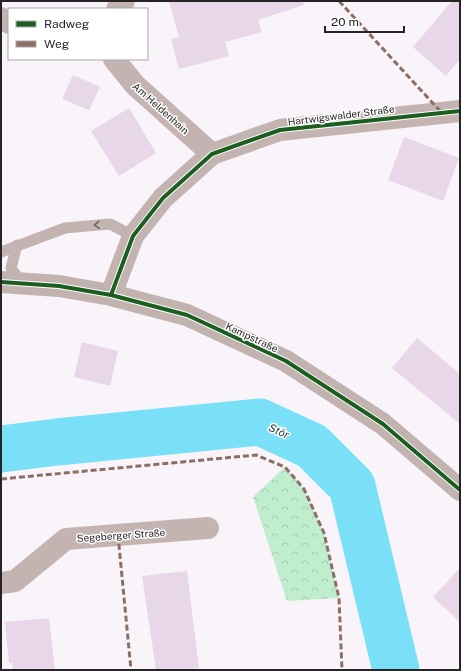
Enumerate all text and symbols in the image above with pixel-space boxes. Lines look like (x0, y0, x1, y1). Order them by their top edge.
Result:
legend (8, 8, 148, 60)
scale bar (325, 8, 404, 34)
text: 20 m (331, 15, 359, 29)
text: Radweg (44, 17, 89, 31)
text: Weg (44, 37, 69, 51)
street label: Am Heldenhain (131, 80, 192, 136)
street label: Hartwigswalder Straße (287, 102, 395, 127)
one-way arrow (94, 221, 100, 230)
street label: Kampstraße (224, 320, 280, 355)
water label: Stör (267, 421, 292, 441)
street label: Segeberger Straße (76, 526, 166, 544)

